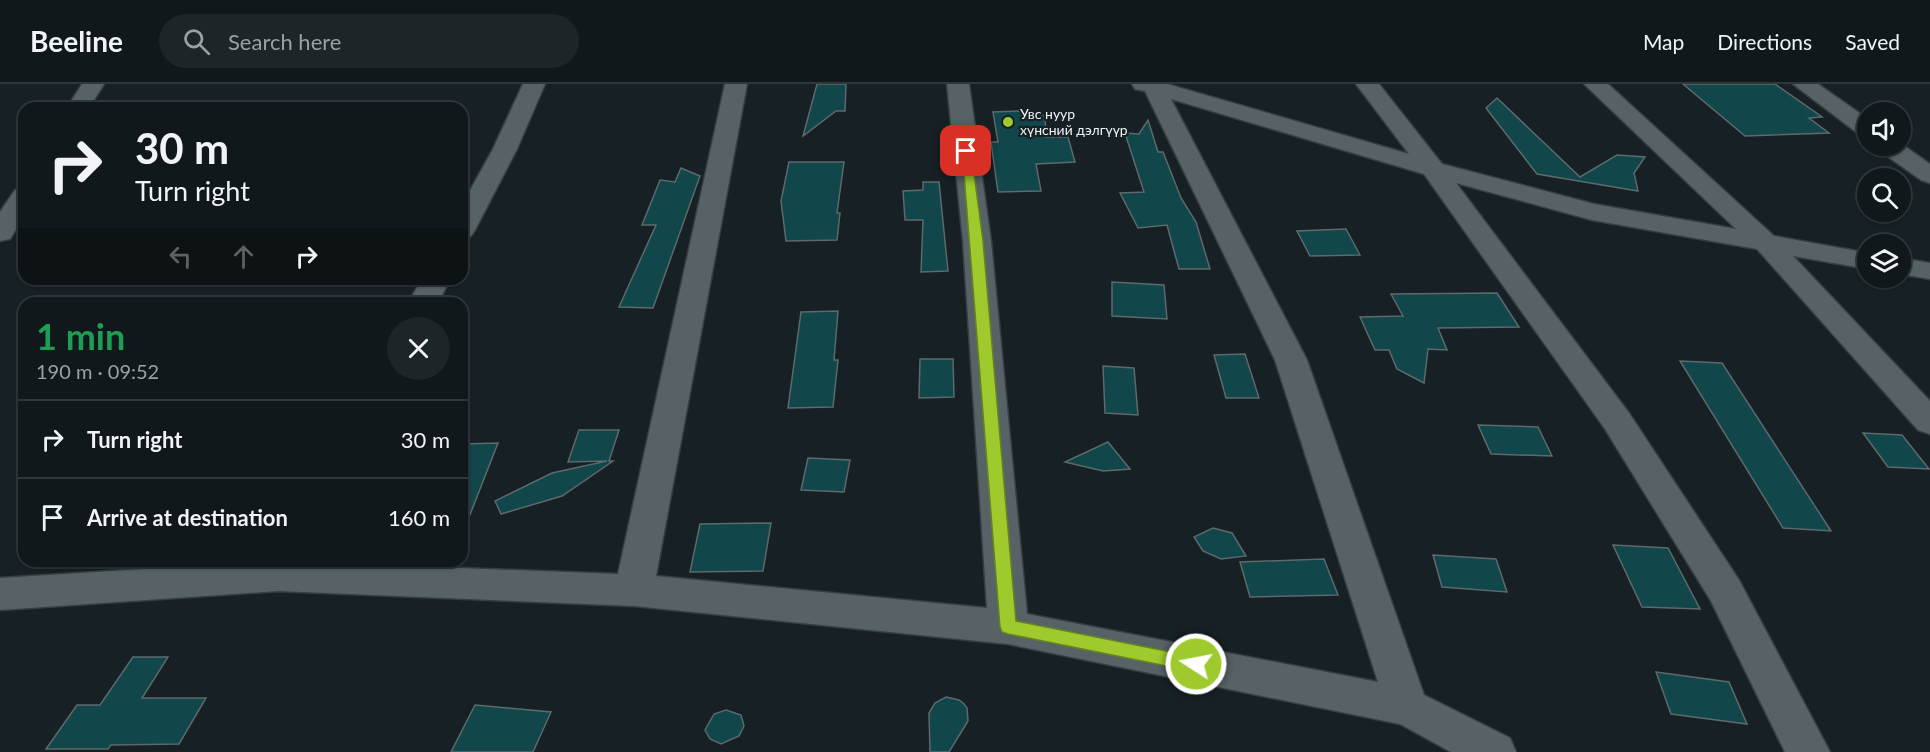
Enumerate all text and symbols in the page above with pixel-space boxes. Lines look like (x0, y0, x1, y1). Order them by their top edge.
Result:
search box (159, 14, 579, 68)
text: Beeline (30, 24, 123, 58)
icon: search (180, 25, 213, 58)
text: Search here (228, 28, 341, 55)
text: Map (1643, 29, 1684, 54)
text: Directions (1717, 29, 1812, 54)
text: Saved (1845, 29, 1900, 54)
map controls (1857, 102, 1911, 288)
button: sound (1857, 102, 1911, 156)
place label: Увс нуур хүнсний дэлгүүр (1020, 105, 1128, 138)
marker: Увс нуур хүнсний дэлгүүр (1001, 115, 1015, 129)
text: 30 m (135, 123, 229, 173)
pin (940, 125, 991, 176)
icon: right (36, 126, 114, 204)
icon: arrive (949, 134, 982, 167)
button: search (1857, 168, 1911, 222)
text: Turn right (135, 174, 250, 207)
button: layers (1857, 234, 1911, 288)
icon: left (164, 240, 197, 273)
icon: ahead (227, 240, 260, 273)
icon: right (290, 240, 323, 273)
text: 1 min (36, 314, 125, 358)
button: close (387, 317, 450, 380)
text: 190 m · 09:52 (36, 359, 159, 383)
icon: right (36, 423, 69, 456)
text: Turn right (87, 426, 182, 453)
text: 30 m (401, 426, 450, 453)
icon: arrive (36, 501, 69, 534)
text: Arrive at destination (87, 504, 288, 531)
text: 160 m (388, 504, 450, 531)
position arrow (1164, 632, 1228, 696)

